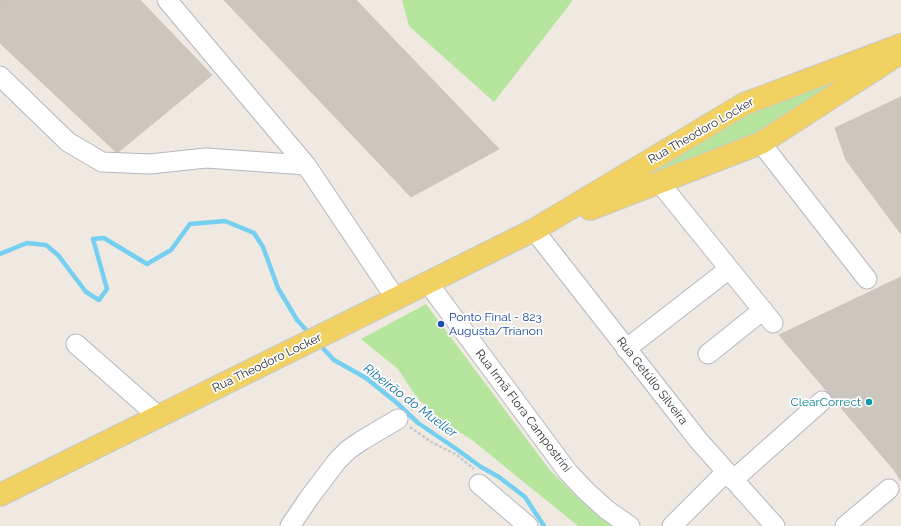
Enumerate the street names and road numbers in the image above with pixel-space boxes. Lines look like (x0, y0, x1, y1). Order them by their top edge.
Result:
street label: Rua Theodoro Locker (646, 95, 756, 167)
street label: Rua Theodoro Locker (210, 330, 324, 396)
street label: Rua Getúlio Silveira (613, 334, 691, 428)
street label: Rua Irmã Flora Campostrini (472, 347, 574, 475)

